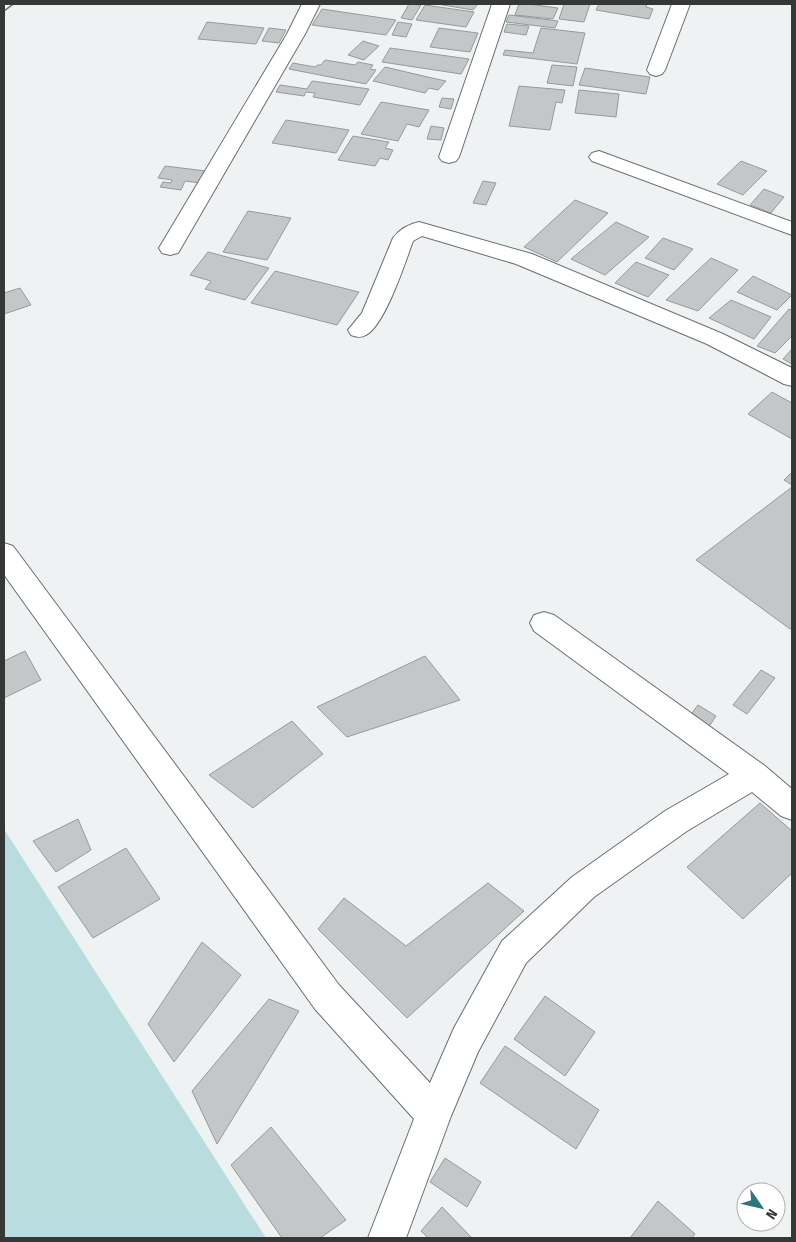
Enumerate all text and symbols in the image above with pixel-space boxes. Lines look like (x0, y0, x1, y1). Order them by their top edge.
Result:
north arrow (736, 1182, 786, 1232)
text: N (762, 1206, 781, 1222)

